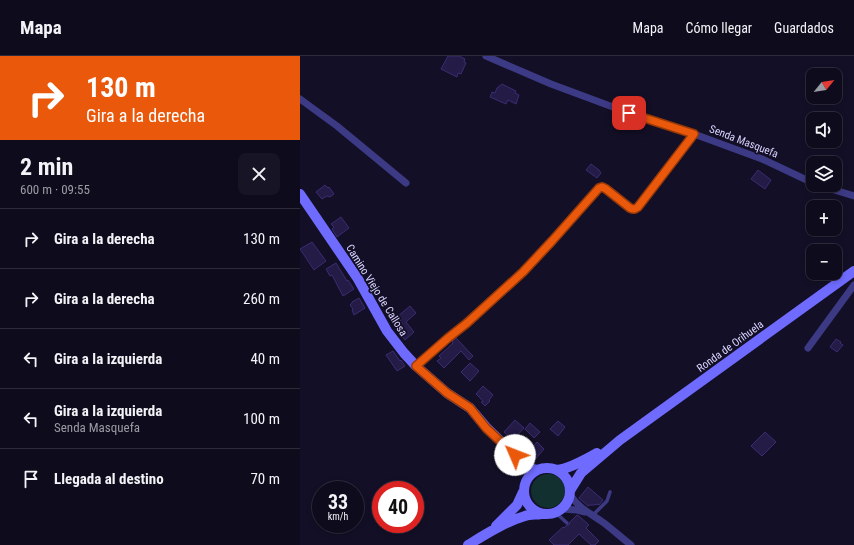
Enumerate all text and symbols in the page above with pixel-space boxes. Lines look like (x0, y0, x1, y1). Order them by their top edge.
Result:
text: Mapa (20, 16, 62, 39)
text: Mapa (633, 20, 664, 36)
text: Cómo llegar (686, 20, 752, 36)
text: Guardados (774, 20, 834, 36)
north arrow (806, 68, 842, 104)
map controls (806, 68, 842, 280)
text: 130 m (86, 71, 156, 104)
icon: right (20, 72, 72, 124)
pin (612, 96, 646, 130)
icon: arrive (618, 102, 640, 124)
text: Gira a la derecha (86, 105, 205, 126)
button: sound (806, 112, 842, 148)
street label: Senda Masquefa (708, 122, 780, 161)
text: 2 min (20, 153, 73, 181)
button: close (238, 153, 280, 195)
button: layers (806, 156, 842, 192)
text: 600 m · 09:55 (20, 182, 90, 197)
button: + (806, 200, 842, 236)
icon: right (20, 228, 42, 250)
text: Gira a la derecha (54, 230, 155, 248)
text: 130 m (243, 230, 280, 248)
street label: Camino Viejo de Callosa (343, 242, 410, 338)
button: − (806, 244, 842, 280)
icon: right (20, 288, 42, 310)
text: Gira a la derecha (54, 290, 155, 308)
text: 260 m (243, 290, 280, 308)
street label: Ronda de Orihuela (694, 318, 766, 375)
icon: left (20, 348, 42, 370)
text: Gira a la izquierda (54, 350, 162, 368)
text: 40 m (250, 350, 280, 368)
text: Gira a la izquierda (54, 402, 162, 420)
icon: left (20, 408, 42, 430)
text: 100 m (243, 410, 280, 428)
text: Senda Masquefa (54, 420, 140, 435)
position arrow (494, 434, 536, 476)
icon: arrive (20, 468, 42, 490)
text: Llegada al destino (54, 470, 164, 488)
text: 70 m (250, 470, 280, 488)
speed limit sign: 40 (372, 481, 424, 533)
text: 33 (328, 490, 348, 514)
text: km/h (328, 511, 348, 522)

